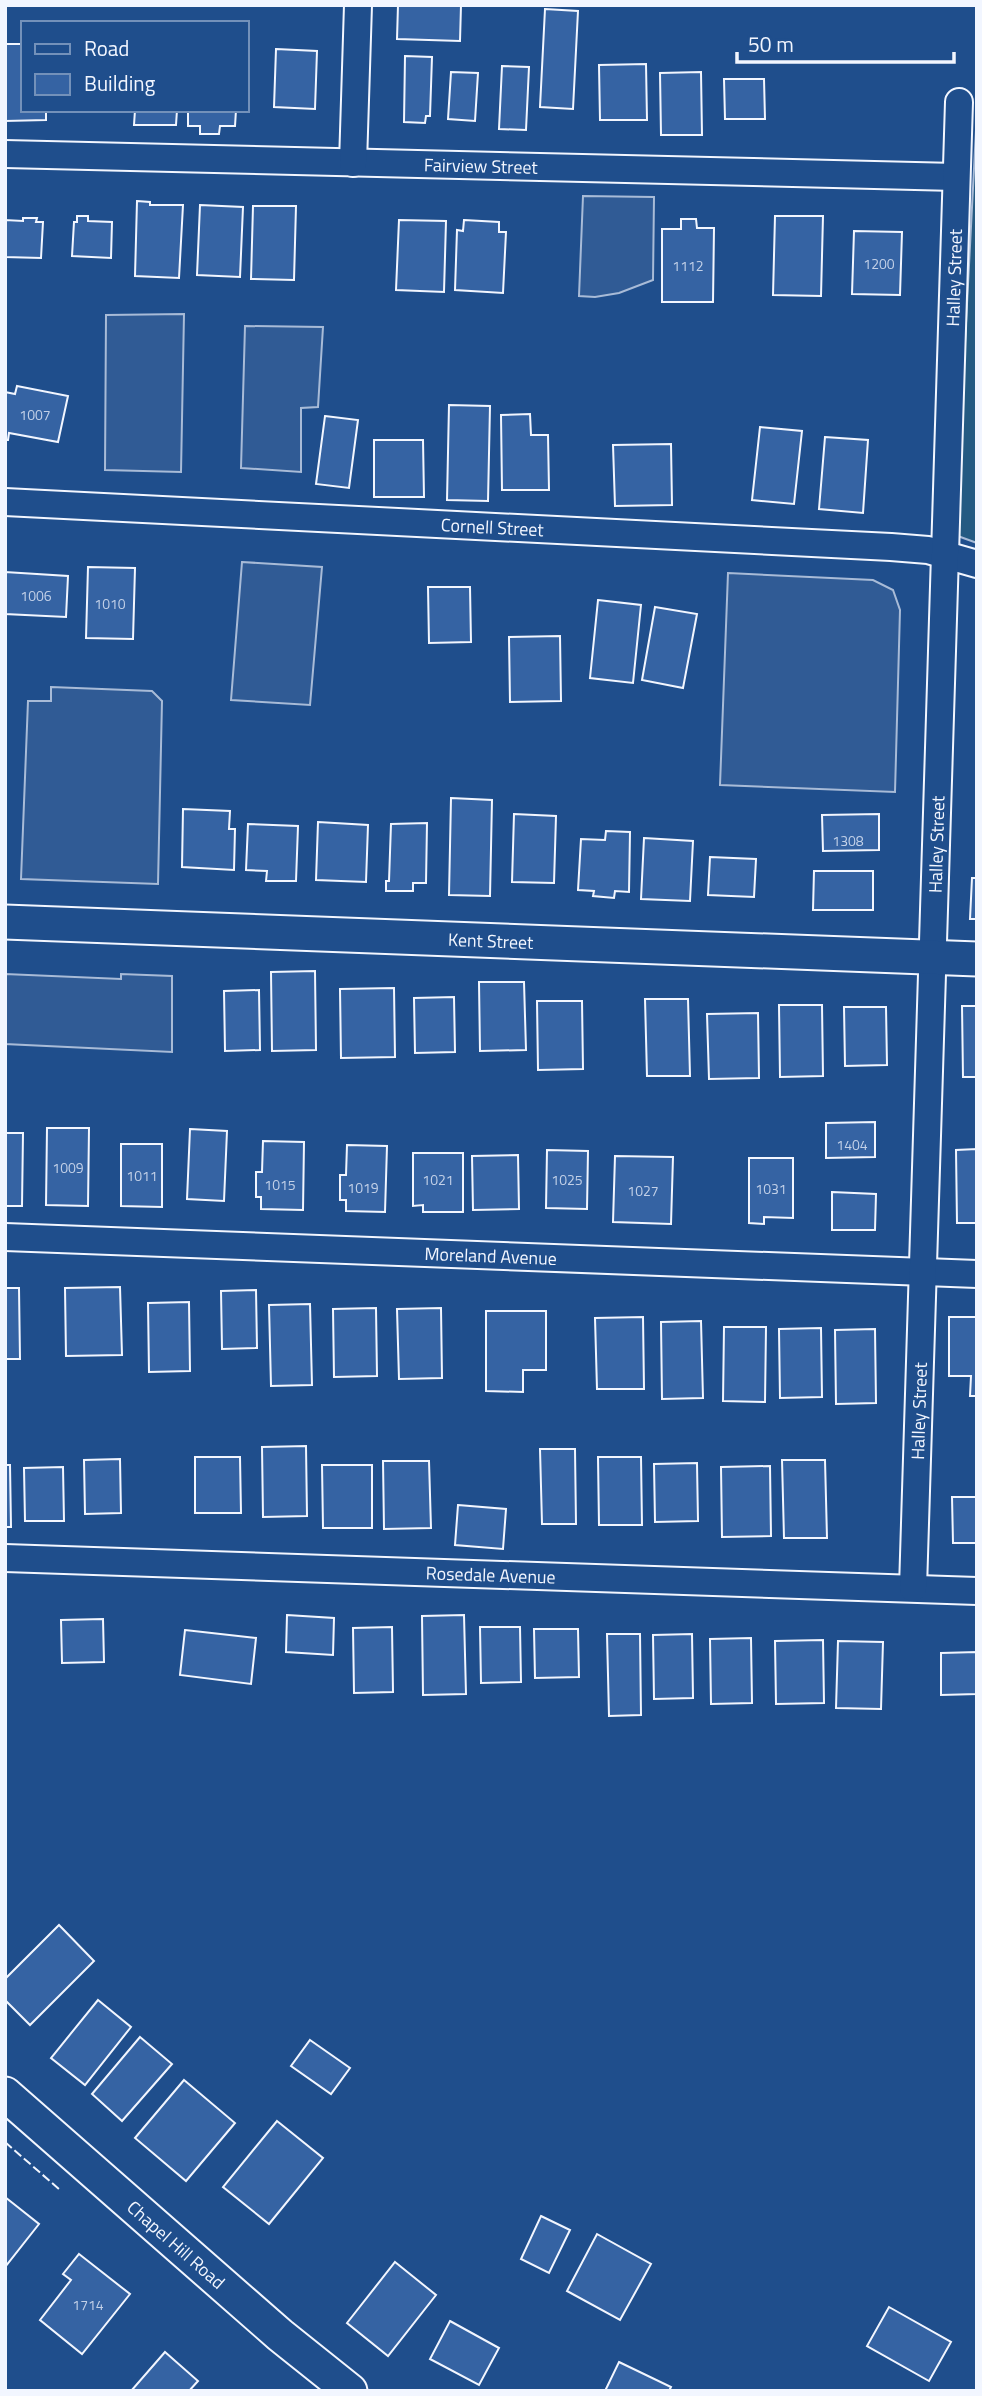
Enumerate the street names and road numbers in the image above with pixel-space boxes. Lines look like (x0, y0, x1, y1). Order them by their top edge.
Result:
street label: Fairview Street (424, 151, 539, 180)
street label: Halley Street (939, 228, 969, 327)
street label: Cornell Street (440, 511, 545, 543)
street label: Halley Street (921, 794, 951, 894)
street label: Kent Street (447, 925, 535, 956)
street label: Moreland Avenue (424, 1239, 557, 1271)
street label: Halley Street (903, 1361, 934, 1460)
street label: Rosedale Avenue (425, 1559, 556, 1590)
street label: Chapel Hill Road (121, 2194, 231, 2295)

